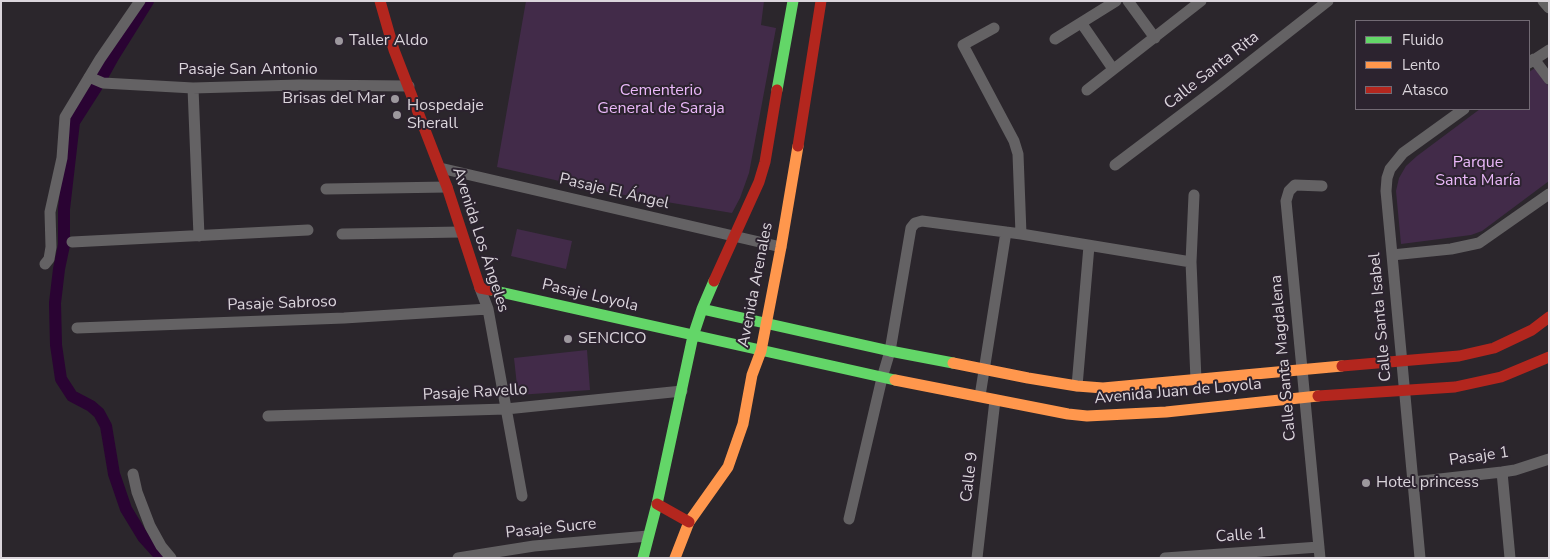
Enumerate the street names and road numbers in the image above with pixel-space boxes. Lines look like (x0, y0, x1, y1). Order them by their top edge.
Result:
street label: Calle Santa Rita (1161, 28, 1263, 114)
street label: Pasaje San Antonio (178, 60, 318, 80)
street label: Avenida Los Ángeles (447, 165, 513, 315)
street label: Pasaje El Ángel (557, 170, 671, 214)
street label: Avenida Arenales (734, 221, 778, 349)
street label: Calle Santa Isabel (1366, 252, 1396, 382)
street label: Calle Santa Magdalena (1267, 274, 1301, 442)
street label: Pasaje Loyola (540, 276, 640, 316)
street label: Pasaje Sabroso (227, 292, 337, 316)
street label: Avenida Juan de Loyola (1093, 375, 1263, 409)
street label: Pasaje Ravello (422, 381, 528, 405)
street label: Pasaje 1 (1448, 443, 1510, 471)
street label: Calle 9 (957, 451, 983, 503)
street label: Pasaje Sucre (505, 515, 597, 543)
street label: Calle 1 (1215, 525, 1267, 547)

